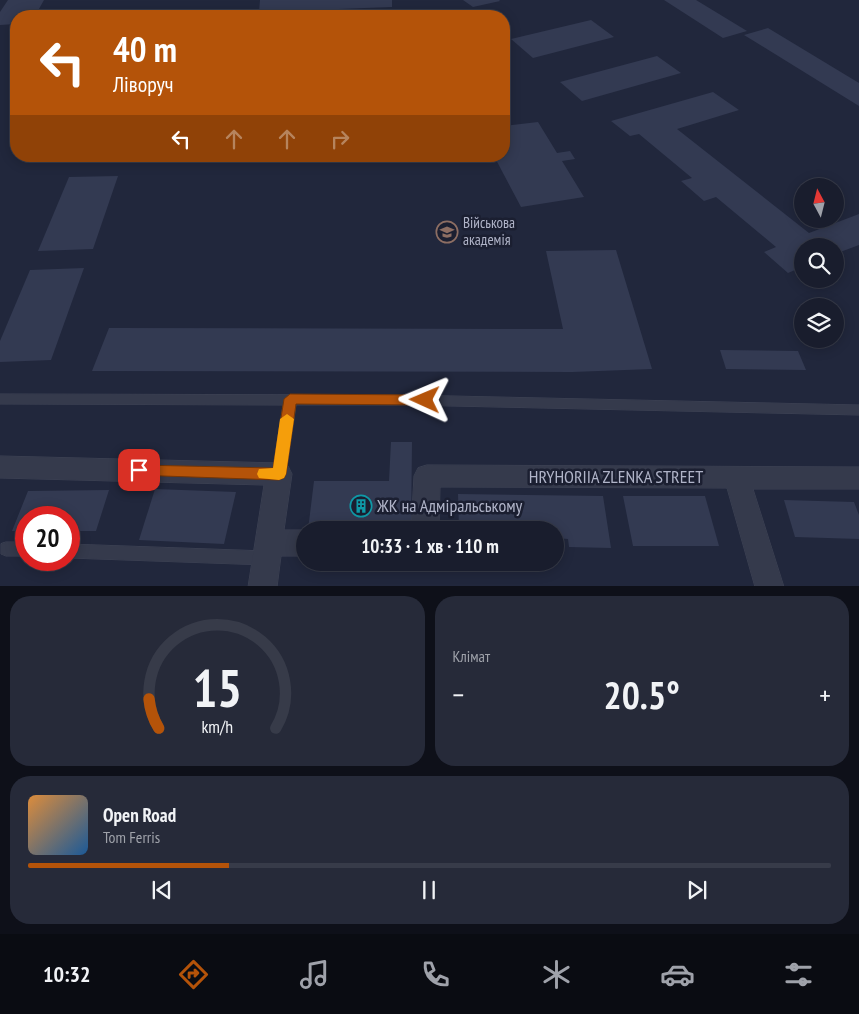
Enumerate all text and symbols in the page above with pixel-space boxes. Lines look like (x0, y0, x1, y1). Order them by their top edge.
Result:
text: 40 m (113, 26, 177, 72)
icon: left (30, 30, 95, 95)
text: Ліворуч (113, 70, 174, 98)
icon: left (167, 125, 195, 153)
icon: ahead (220, 125, 248, 153)
icon: ahead (273, 125, 301, 153)
icon: right (326, 125, 354, 153)
north arrow (794, 178, 844, 228)
map controls (794, 178, 844, 348)
place label: Військова академія (463, 213, 515, 249)
school or university icon: Військова академія (435, 220, 459, 244)
button: search (794, 238, 844, 288)
button: layers (794, 298, 844, 348)
position arrow (398, 373, 450, 425)
pin (118, 449, 160, 491)
icon: arrive (125, 456, 153, 484)
street label: HRYHORIIA ZLENKA STREET (529, 465, 703, 488)
building icon: ЖК на Адміральському (349, 494, 373, 518)
place label: ЖК на Адміральському (376, 494, 523, 517)
speed limit sign: 20 (15, 506, 80, 571)
text: 10:33 · 1 хв · 110 m (361, 534, 499, 558)
text: Клімат (453, 646, 490, 666)
text: 15 (192, 654, 242, 721)
text: 20.5° (604, 670, 680, 719)
text: − (453, 676, 464, 713)
text: + (819, 676, 831, 713)
text: km/h (201, 715, 233, 738)
text: Open Road (103, 803, 176, 827)
text: Tom Ferris (103, 827, 160, 847)
icon: previous (148, 876, 176, 904)
icon: pause (415, 876, 443, 904)
icon: next (683, 876, 711, 904)
icon: directions (176, 957, 211, 992)
icon: music (297, 957, 332, 992)
icon: phone (418, 957, 453, 992)
icon: climate (539, 957, 574, 992)
icon: car (660, 957, 695, 992)
icon: filters (781, 957, 816, 992)
text: 10:32 (43, 960, 91, 988)

